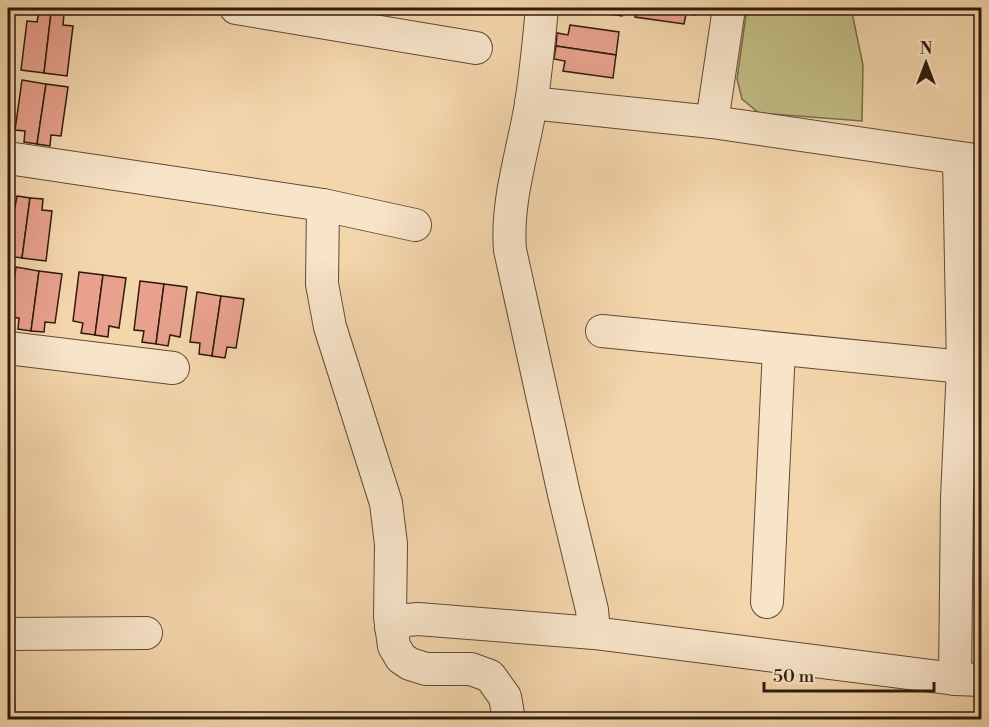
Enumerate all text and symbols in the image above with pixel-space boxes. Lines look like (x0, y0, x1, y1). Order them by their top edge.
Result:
north arrow (896, 33, 956, 93)
text: N (920, 39, 933, 59)
scale bar (764, 655, 934, 693)
text: 50 m (773, 665, 815, 688)

